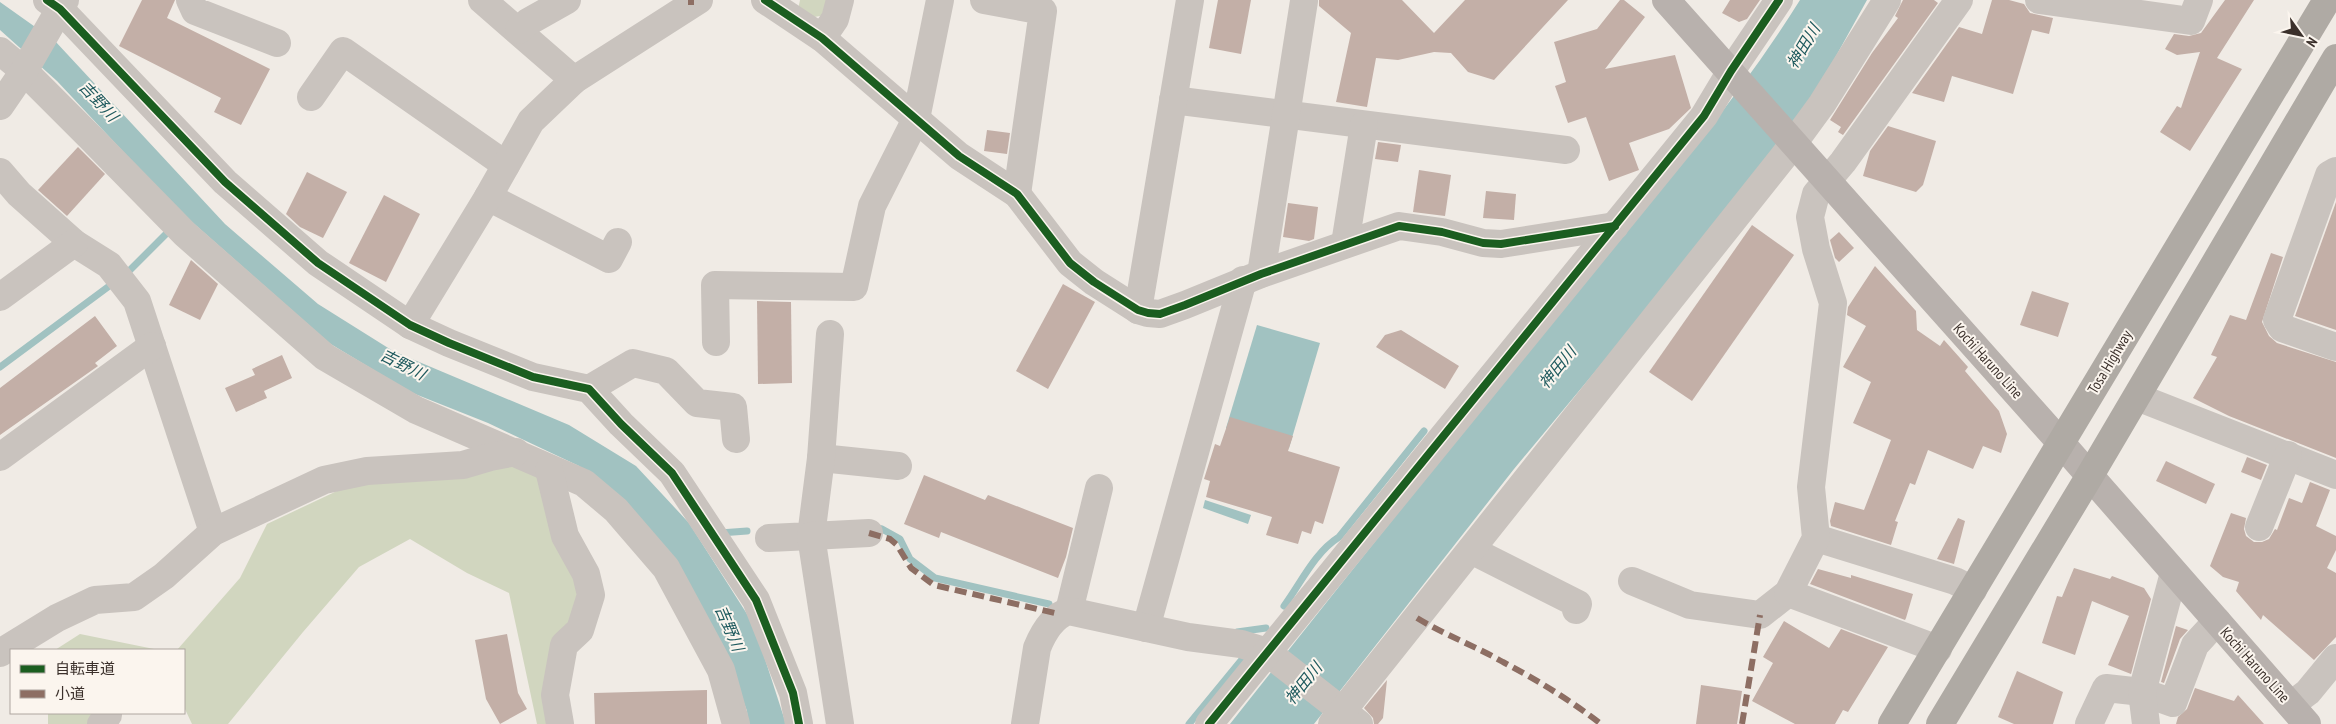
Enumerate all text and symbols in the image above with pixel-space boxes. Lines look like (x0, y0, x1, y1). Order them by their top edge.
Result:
north arrow (2276, 10, 2326, 60)
water label: 神田川 (1782, 19, 1825, 72)
text: N (2302, 34, 2322, 50)
water label: 吉野川 (75, 77, 124, 127)
street label: Kochi Haruno Line (1950, 319, 2027, 402)
street label: Tosa Highway (2083, 326, 2136, 397)
water label: 神田川 (1534, 341, 1581, 392)
water label: 吉野川 (377, 344, 431, 385)
water label: 吉野川 (711, 602, 749, 656)
street label: Kochi Haruno Line (2217, 623, 2294, 706)
legend (10, 649, 185, 714)
water label: 神田川 (1280, 657, 1327, 708)
text: 自転車道 (55, 659, 115, 678)
text: 小道 (55, 684, 85, 703)

